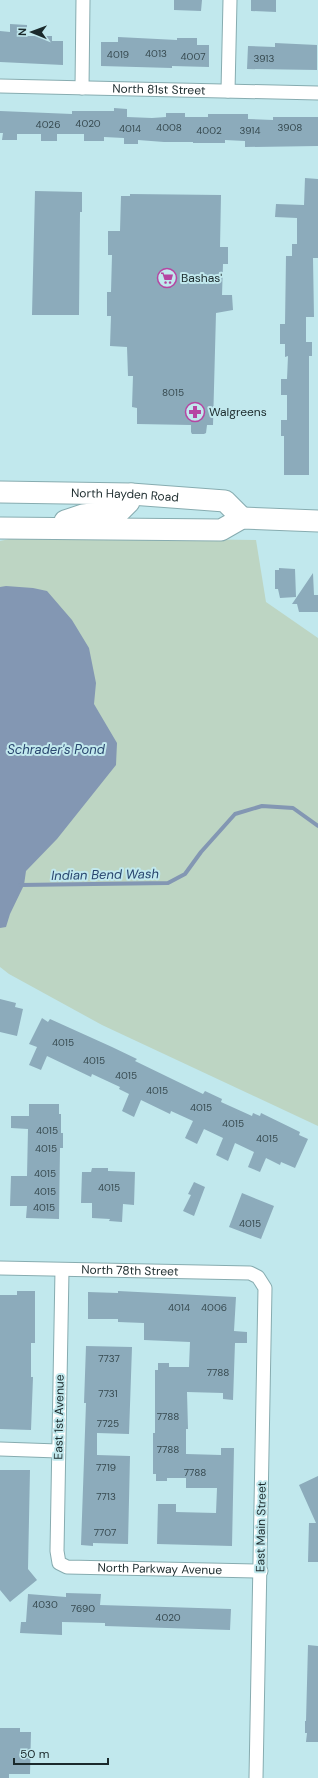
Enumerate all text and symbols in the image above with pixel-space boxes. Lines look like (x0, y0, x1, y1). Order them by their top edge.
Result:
north arrow (12, 12, 52, 52)
text: N (15, 28, 29, 36)
house number: 4013 (145, 47, 167, 60)
house number: 4019 (107, 48, 129, 61)
house number: 4007 (181, 50, 205, 63)
house number: 3913 (254, 52, 274, 65)
street label: North 81st Street (112, 80, 206, 99)
house number: 4020 (75, 117, 101, 130)
house number: 4026 (36, 118, 60, 131)
house number: 4008 (156, 121, 182, 134)
house number: 3908 (278, 121, 302, 134)
house number: 4014 (119, 122, 141, 135)
house number: 4002 (196, 124, 222, 137)
house number: 3914 (240, 124, 260, 137)
supermarket icon: Bashas' (156, 267, 178, 289)
place label: Bashas' (181, 270, 222, 286)
house number: 8015 (162, 386, 184, 399)
pharmacy icon: Walgreens (184, 401, 206, 423)
place label: Walgreens (209, 404, 267, 420)
street label: North Hayden Road (71, 485, 179, 506)
water label: Schrader's Pond (7, 741, 106, 758)
water label: Indian Bend Wash (51, 865, 159, 884)
house number: 4015 (52, 1036, 74, 1049)
house number: 4015 (83, 1054, 105, 1067)
house number: 4015 (115, 1069, 137, 1082)
house number: 4015 (146, 1084, 168, 1097)
house number: 4015 (190, 1101, 212, 1114)
house number: 4015 (222, 1117, 244, 1130)
house number: 4015 (36, 1124, 58, 1137)
house number: 4015 (256, 1132, 278, 1145)
house number: 4015 (35, 1142, 57, 1155)
house number: 4015 (34, 1167, 56, 1180)
house number: 4015 (98, 1181, 120, 1194)
house number: 4015 (34, 1185, 56, 1198)
house number: 4015 (33, 1201, 55, 1214)
house number: 4015 (239, 1217, 261, 1230)
street label: North 78th Street (81, 1262, 179, 1280)
house number: 4014 (168, 1301, 190, 1314)
house number: 4006 (201, 1301, 227, 1314)
house number: 7737 (98, 1352, 120, 1365)
house number: 7788 (207, 1366, 229, 1379)
street label: East 1st Avenue (50, 1374, 68, 1460)
house number: 7731 (98, 1387, 118, 1400)
house number: 7788 (157, 1410, 179, 1423)
house number: 7725 (97, 1417, 119, 1430)
house number: 7788 (157, 1443, 179, 1456)
house number: 7719 (96, 1461, 116, 1474)
house number: 7788 (184, 1466, 206, 1479)
street label: East Main Street (252, 1481, 270, 1572)
house number: 7713 (96, 1490, 116, 1503)
house number: 7707 (94, 1526, 116, 1539)
street label: North Parkway Avenue (97, 1560, 222, 1578)
house number: 4030 (32, 1598, 58, 1611)
house number: 7690 (71, 1602, 95, 1615)
house number: 4020 (155, 1611, 181, 1624)
scale bar (14, 1740, 108, 1766)
text: 50 m (20, 1746, 49, 1762)

